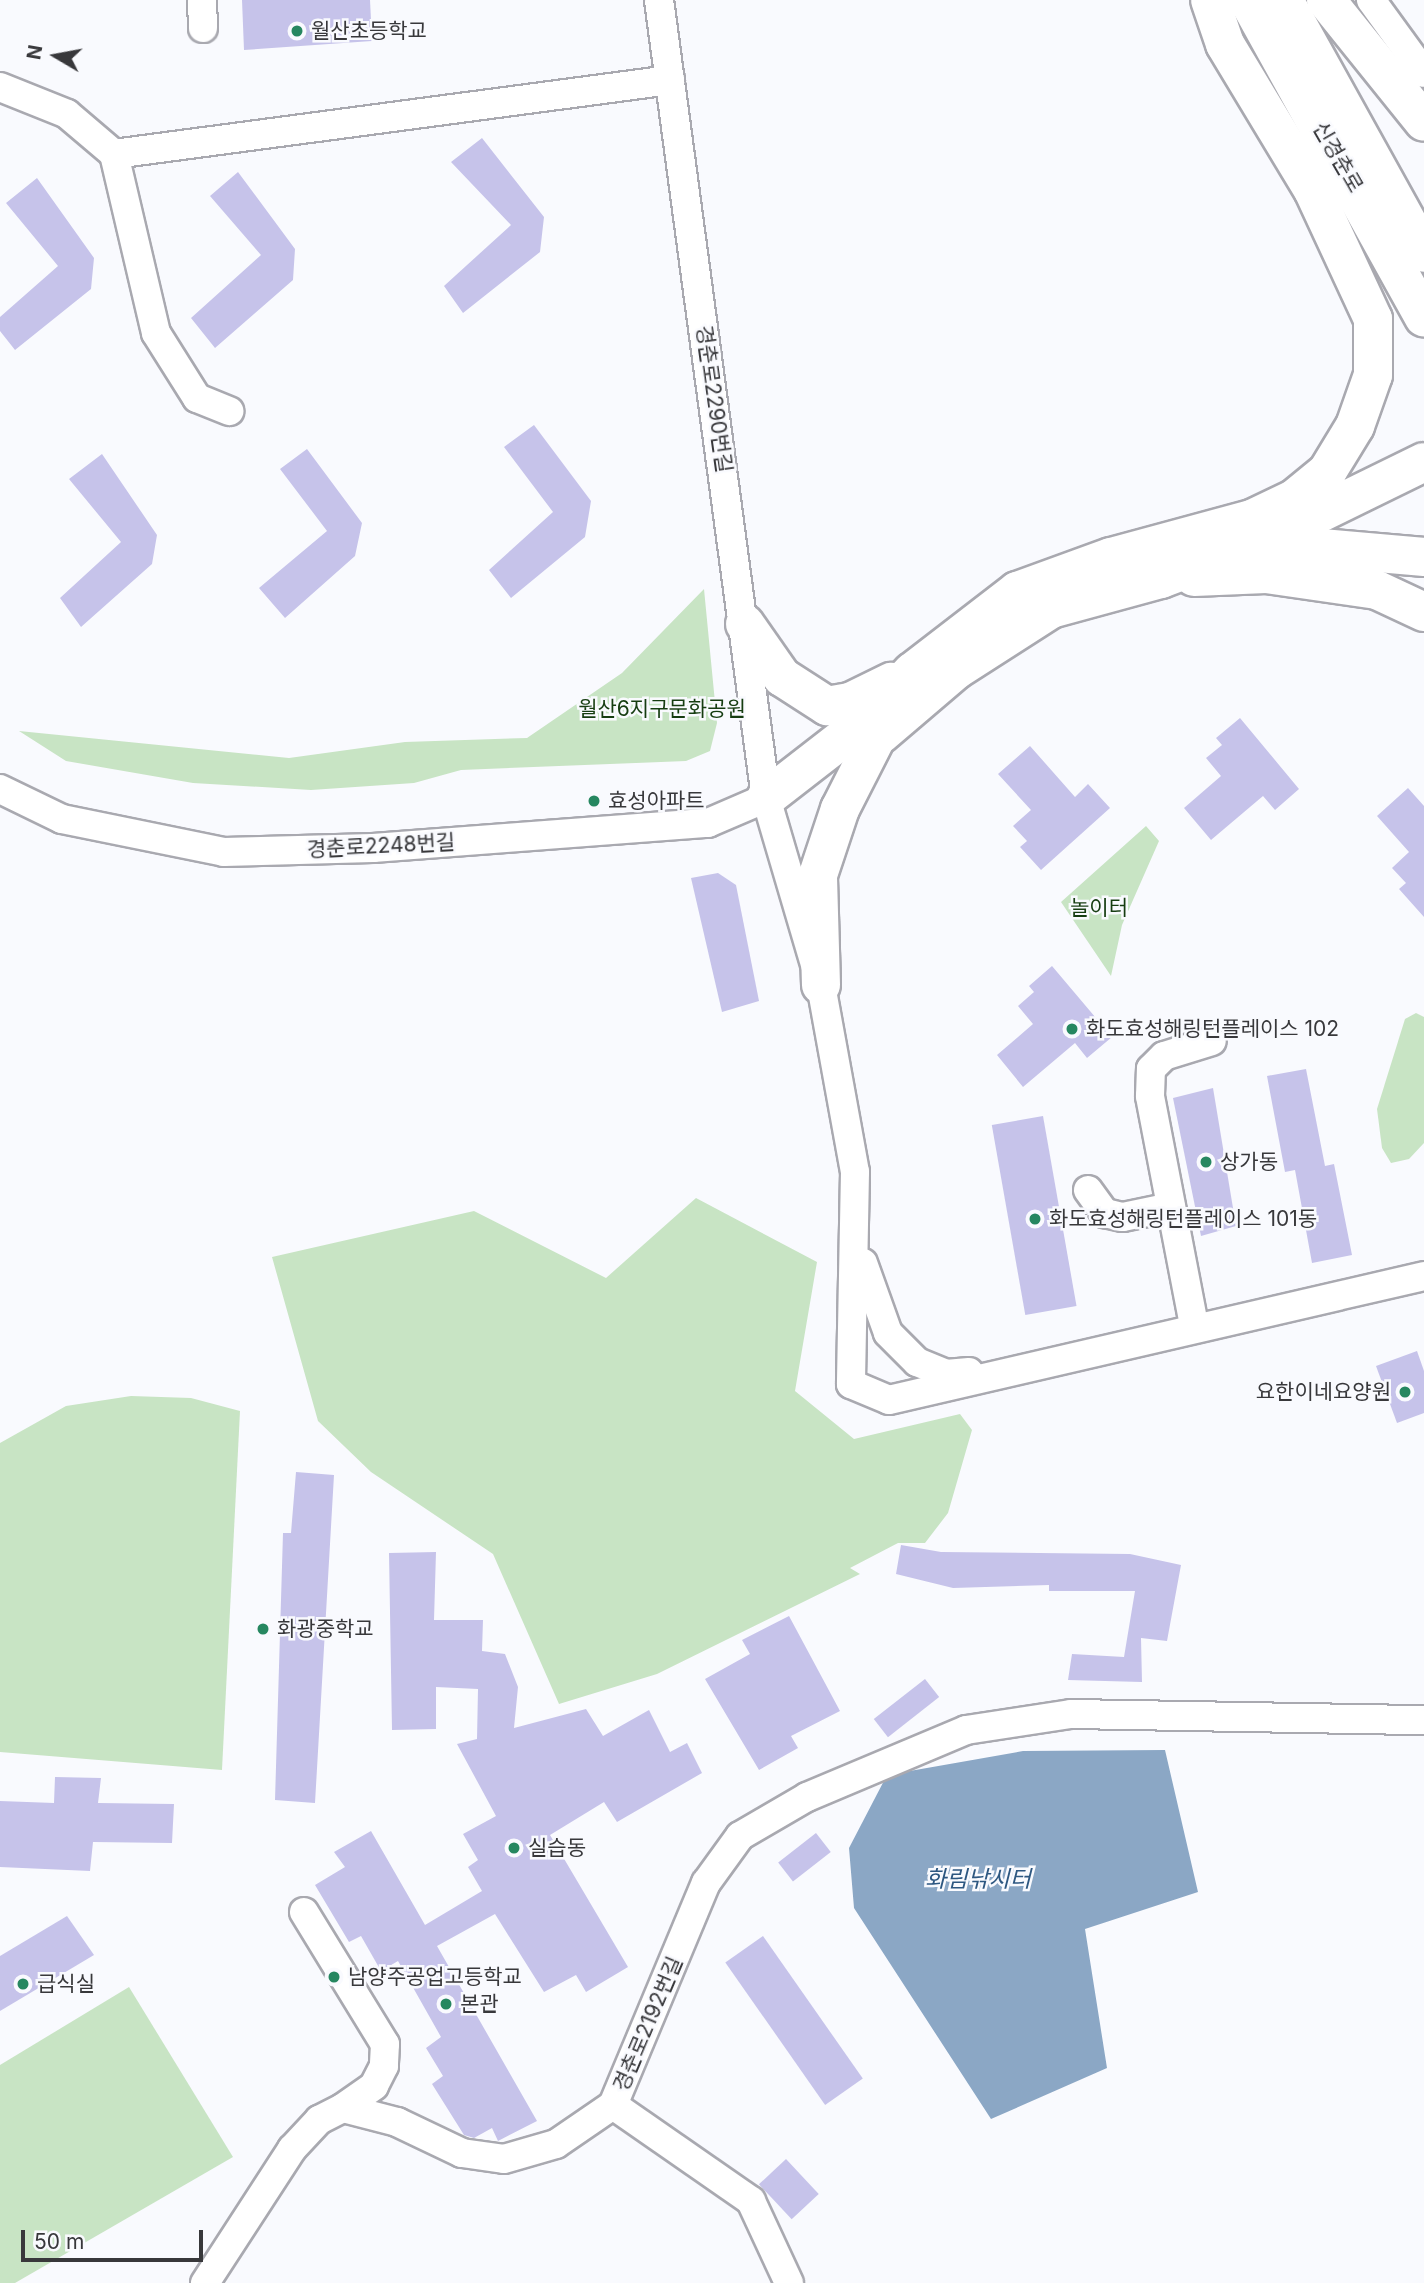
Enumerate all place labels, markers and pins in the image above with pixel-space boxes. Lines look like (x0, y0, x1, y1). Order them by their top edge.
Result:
place label: 월산초등학교 (311, 18, 427, 44)
marker: 월산초등학교 (289, 23, 305, 39)
place label: 효성아파트 (608, 788, 705, 814)
marker: 효성아파트 (586, 793, 602, 809)
place label: 화도효성해링턴플레이스 102 (1086, 1016, 1339, 1042)
marker: 화도효성해링턴플레이스 102 (1064, 1021, 1080, 1037)
place label: 상가동 (1220, 1149, 1278, 1175)
marker: 상가동 (1198, 1154, 1214, 1170)
place label: 화도효성해링턴플레이스 101동 (1049, 1206, 1317, 1232)
marker: 화도효성해링턴플레이스 101동 (1027, 1211, 1043, 1227)
place label: 요한이네요양원 (1256, 1379, 1391, 1405)
marker: 요한이네요양원 (1397, 1384, 1413, 1400)
place label: 화광중학교 (277, 1616, 374, 1642)
marker: 화광중학교 (255, 1621, 271, 1637)
place label: 실습동 (528, 1835, 586, 1861)
marker: 실습동 (506, 1840, 522, 1856)
place label: 남양주공업고등학교 (348, 1964, 522, 1990)
marker: 남양주공업고등학교 (326, 1969, 342, 1985)
place label: 급식실 (37, 1971, 95, 1997)
marker: 급식실 (15, 1976, 31, 1992)
place label: 본관 (460, 1991, 499, 2017)
marker: 본관 (438, 1996, 454, 2012)

